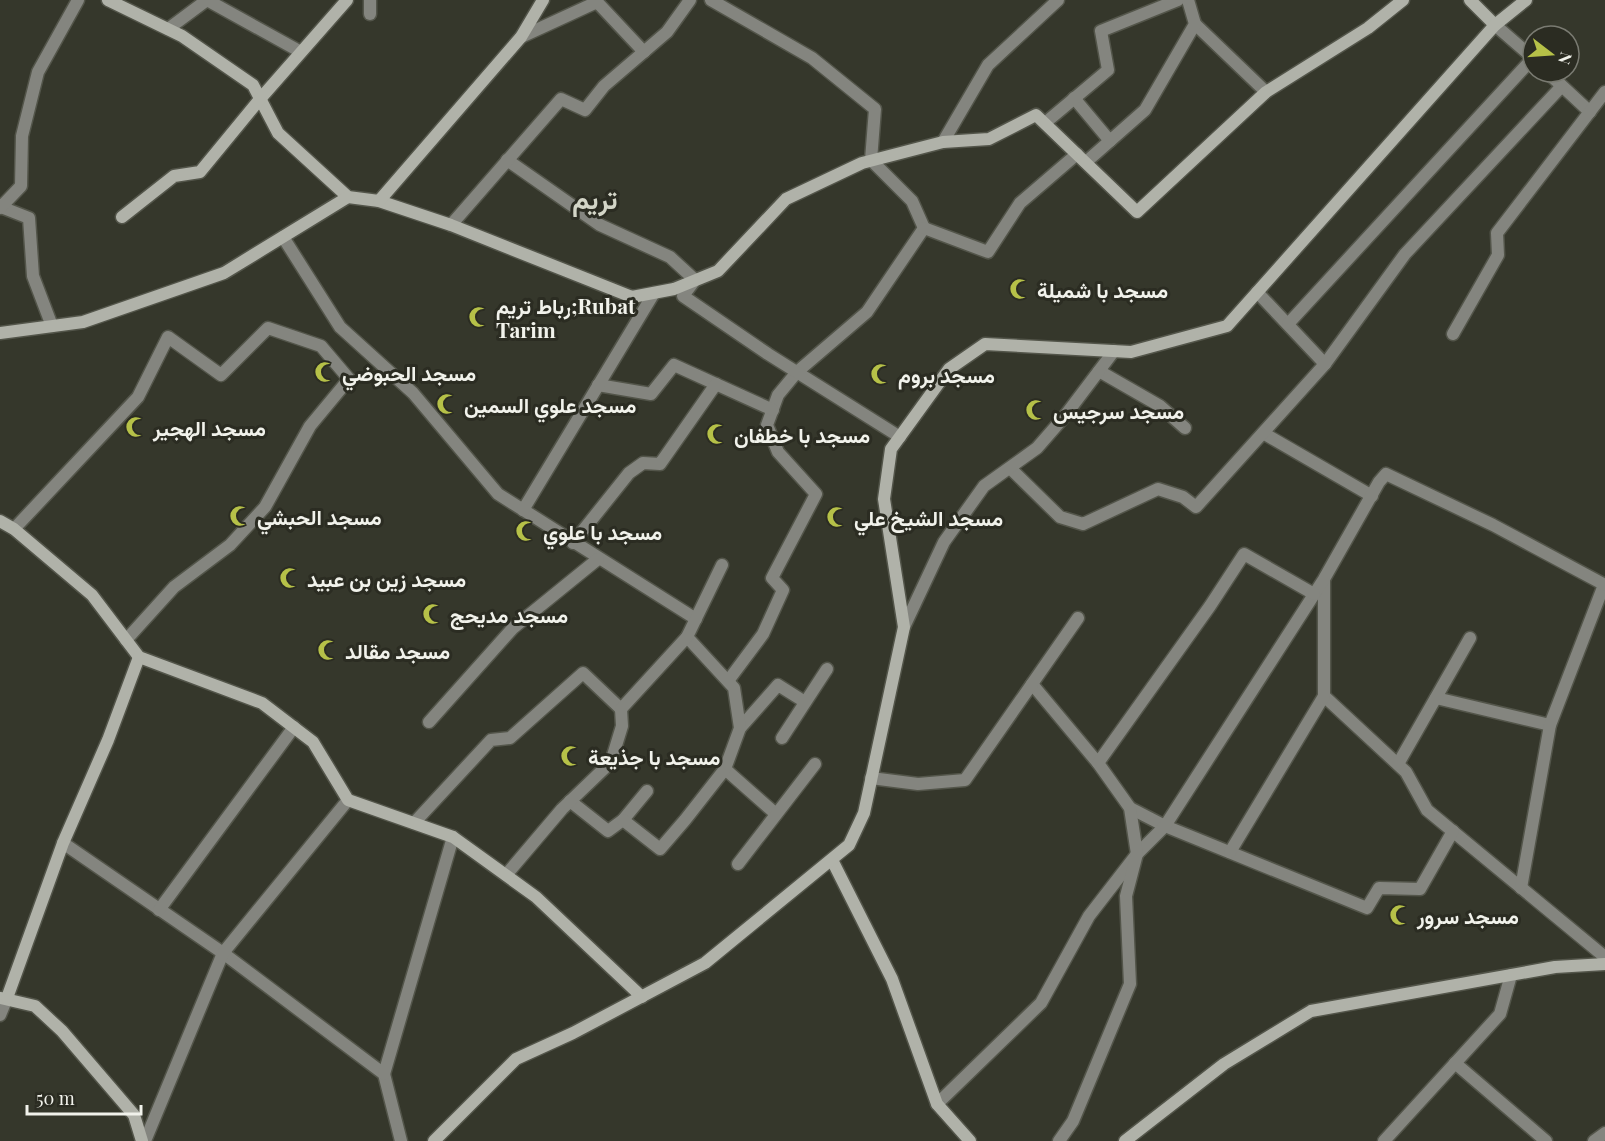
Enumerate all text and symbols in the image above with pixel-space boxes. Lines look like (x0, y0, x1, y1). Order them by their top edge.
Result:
north arrow (1521, 24, 1581, 84)
text: N (1554, 50, 1578, 68)
district label: تريم (572, 180, 618, 217)
place label: مسجد با شميلة (1037, 275, 1168, 303)
mosque icon: مسجد با شميلة (1008, 277, 1032, 301)
place label: رباط تريم;Rubat Tarim (496, 291, 636, 343)
mosque icon: رباط تريم;Rubat Tarim (467, 305, 491, 329)
place label: مسجد الحبوضي (342, 358, 476, 391)
mosque icon: مسجد الحبوضي (313, 360, 337, 384)
place label: مسجد بروم (898, 360, 995, 390)
mosque icon: مسجد بروم (869, 362, 893, 386)
place label: مسجد علوي السمين (464, 390, 636, 423)
mosque icon: مسجد علوي السمين (435, 392, 459, 416)
place label: مسجد سرجيس (1053, 396, 1184, 425)
mosque icon: مسجد سرجيس (1024, 398, 1048, 422)
place label: مسجد الهجير (152, 413, 266, 442)
mosque icon: مسجد الهجير (124, 415, 148, 439)
place label: مسجد با خطفان (734, 420, 870, 448)
mosque icon: مسجد با خطفان (705, 422, 729, 446)
place label: مسجد الحبشي (257, 502, 382, 535)
place label: مسجد الشيخ علي (854, 503, 1003, 536)
mosque icon: مسجد الحبشي (228, 504, 252, 528)
mosque icon: مسجد الشيخ علي (825, 505, 849, 529)
place label: مسجد با علوي (543, 517, 662, 550)
mosque icon: مسجد با علوي (514, 519, 538, 543)
place label: مسجد زين بن عبيد (307, 564, 466, 593)
mosque icon: مسجد زين بن عبيد (278, 566, 302, 590)
place label: مسجد مديحج (450, 600, 568, 630)
mosque icon: مسجد مديحج (421, 602, 445, 626)
place label: مسجد مقالد (345, 636, 450, 664)
mosque icon: مسجد مقالد (316, 638, 340, 662)
place label: مسجد با جذيعة (588, 742, 720, 770)
mosque icon: مسجد با جذيعة (559, 744, 583, 768)
place label: مسجد سرور (1416, 901, 1519, 930)
mosque icon: مسجد سرور (1388, 903, 1412, 927)
scale bar (27, 1078, 141, 1116)
text: 50 m (36, 1086, 75, 1110)

